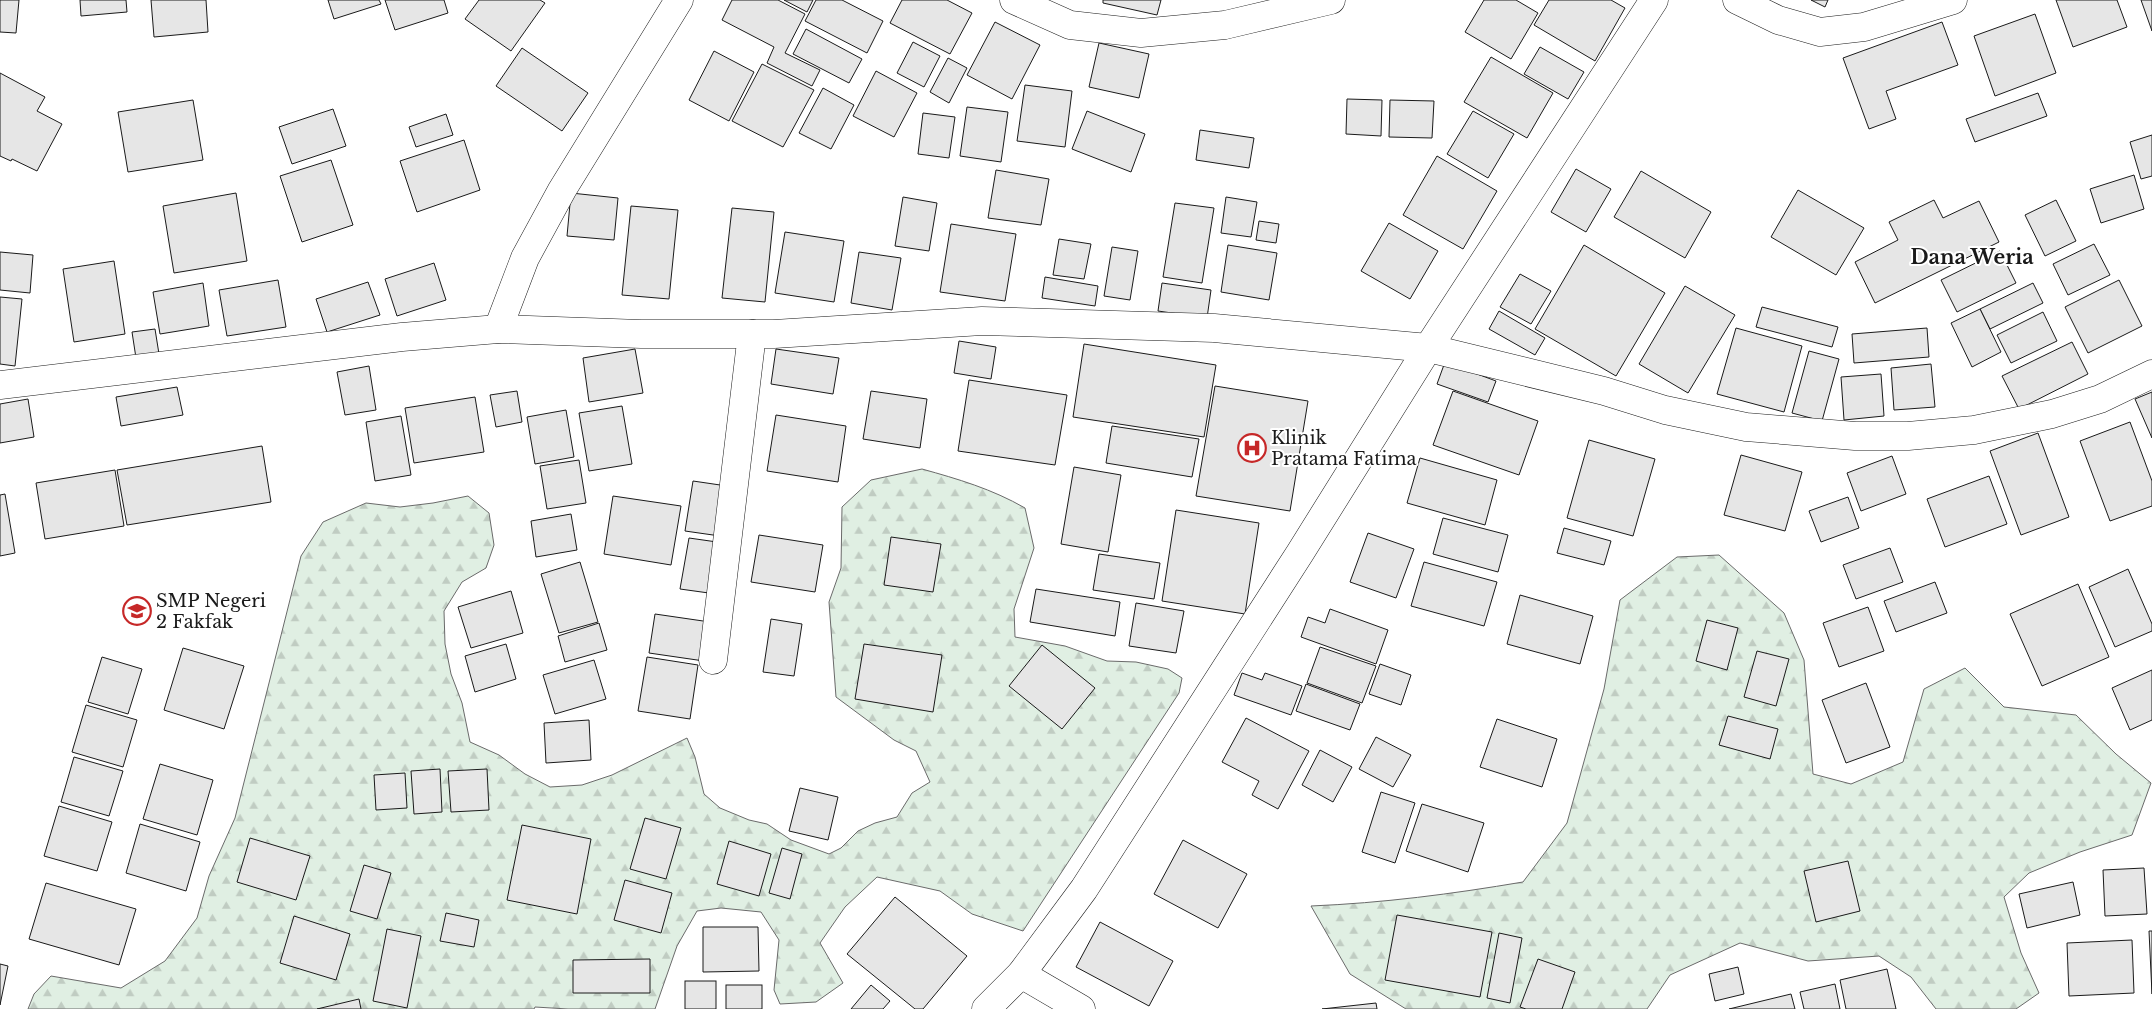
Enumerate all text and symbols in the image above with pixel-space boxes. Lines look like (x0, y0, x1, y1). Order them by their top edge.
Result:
district label: Dana Weria (1910, 245, 2034, 269)
place label: Klinik Pratama Fatima (1271, 427, 1417, 470)
hospital icon: Klinik Pratama Fatima (1237, 433, 1267, 463)
place label: SMP Negeri 2 Fakfak (156, 590, 266, 633)
school or university icon: SMP Negeri 2 Fakfak (122, 596, 152, 626)

